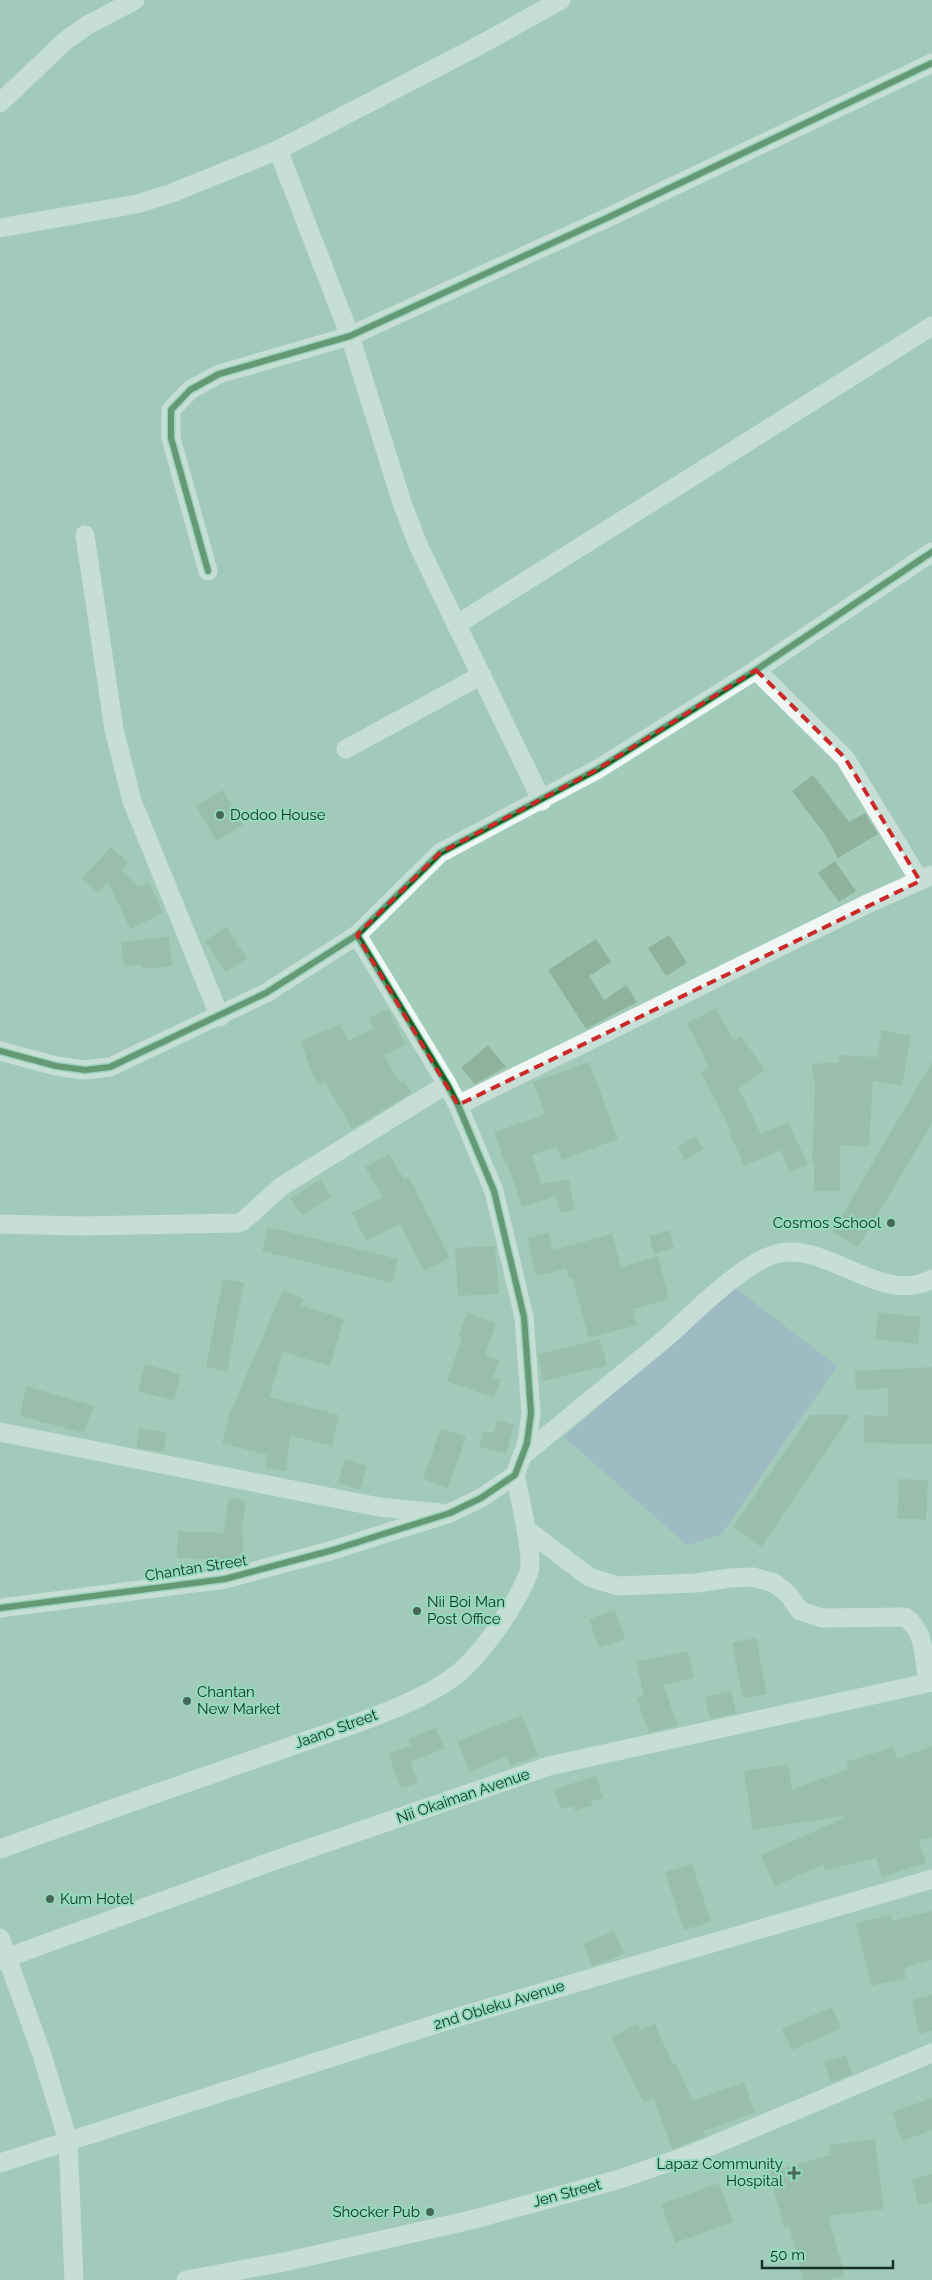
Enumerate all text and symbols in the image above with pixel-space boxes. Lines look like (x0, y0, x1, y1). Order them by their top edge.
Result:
place label: Dodoo House (230, 806, 326, 824)
marker: Dodoo House (214, 809, 226, 821)
place label: Cosmos School (773, 1214, 882, 1232)
marker: Cosmos School (885, 1217, 897, 1229)
street label: Chantan Street (144, 1551, 248, 1585)
place label: Nii Boi Man Post Office (427, 1593, 505, 1628)
marker: Nii Boi Man Post Office (411, 1605, 423, 1617)
place label: Chantan New Market (197, 1683, 280, 1718)
marker: Chantan New Market (181, 1695, 193, 1707)
street label: Jaano Street (292, 1706, 380, 1752)
street label: Nii Okaiman Avenue (394, 1765, 532, 1827)
place label: Kum Hotel (60, 1890, 134, 1908)
marker: Kum Hotel (44, 1893, 56, 1905)
street label: 2nd Obleku Avenue (431, 1976, 567, 2033)
place label: Lapaz Community Hospital (657, 2155, 784, 2190)
marker: Lapaz Community Hospital (787, 2166, 801, 2180)
street label: Jen Street (531, 2175, 603, 2211)
place label: Shocker Pub (332, 2203, 420, 2221)
marker: Shocker Pub (424, 2206, 436, 2218)
scale bar (762, 2238, 893, 2270)
text: 50 m (770, 2246, 805, 2264)

